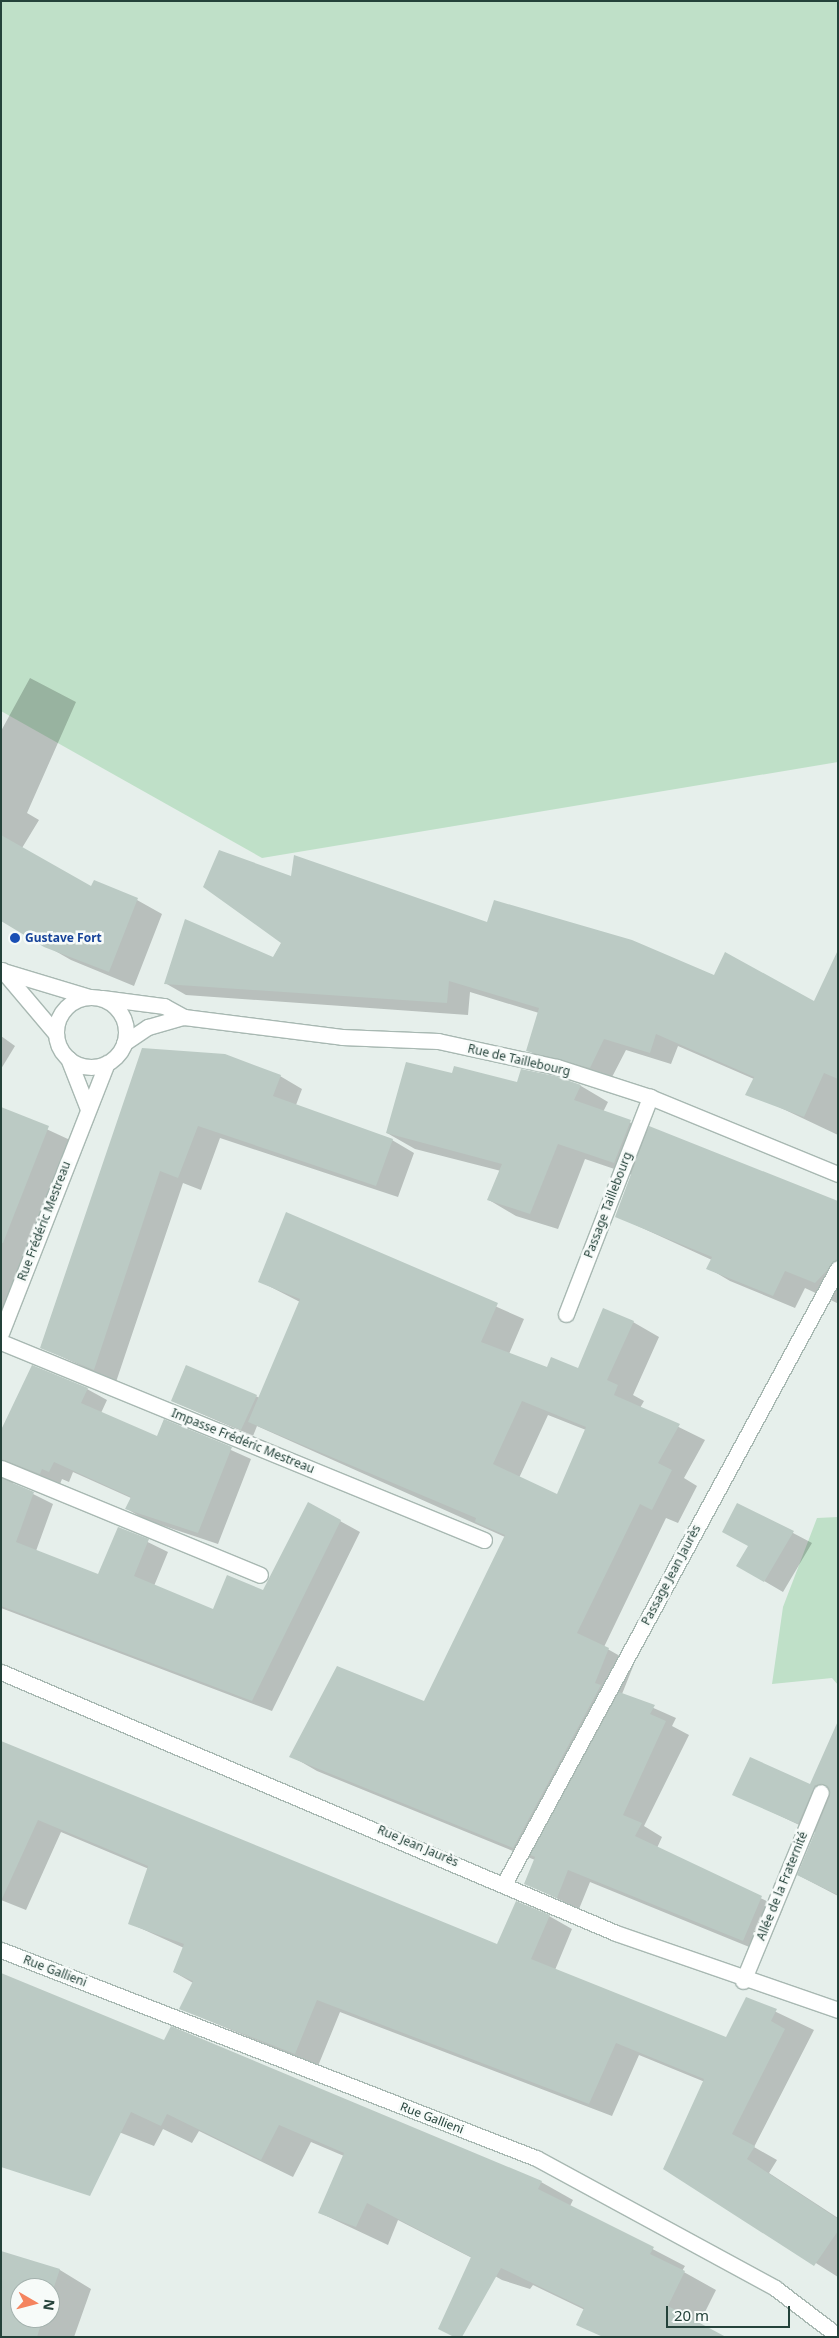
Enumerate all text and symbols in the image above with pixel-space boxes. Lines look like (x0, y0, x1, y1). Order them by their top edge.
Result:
place label: Gustave Fort (25, 931, 102, 945)
marker: Gustave Fort (9, 932, 21, 944)
street label: Rue de Taillebourg (466, 1041, 572, 1079)
street label: Passage Taillebourg (581, 1150, 635, 1260)
street label: Rue Frédéric Mestreau (15, 1159, 73, 1283)
street label: Impasse Frédéric Mestreau (169, 1406, 317, 1476)
street label: Passage Jean Jaurès (638, 1522, 704, 1628)
street label: Rue Jean Jaurès (375, 1822, 461, 1870)
street label: Allée de la Fraternité (754, 1829, 810, 1943)
street label: Rue Gallieni (21, 1952, 89, 1990)
street label: Rue Gallieni (398, 2099, 466, 2137)
north arrow (10, 2278, 60, 2328)
scale bar (669, 2296, 793, 2328)
text: N (39, 2298, 60, 2312)
text: 20 m (674, 2305, 709, 2325)

